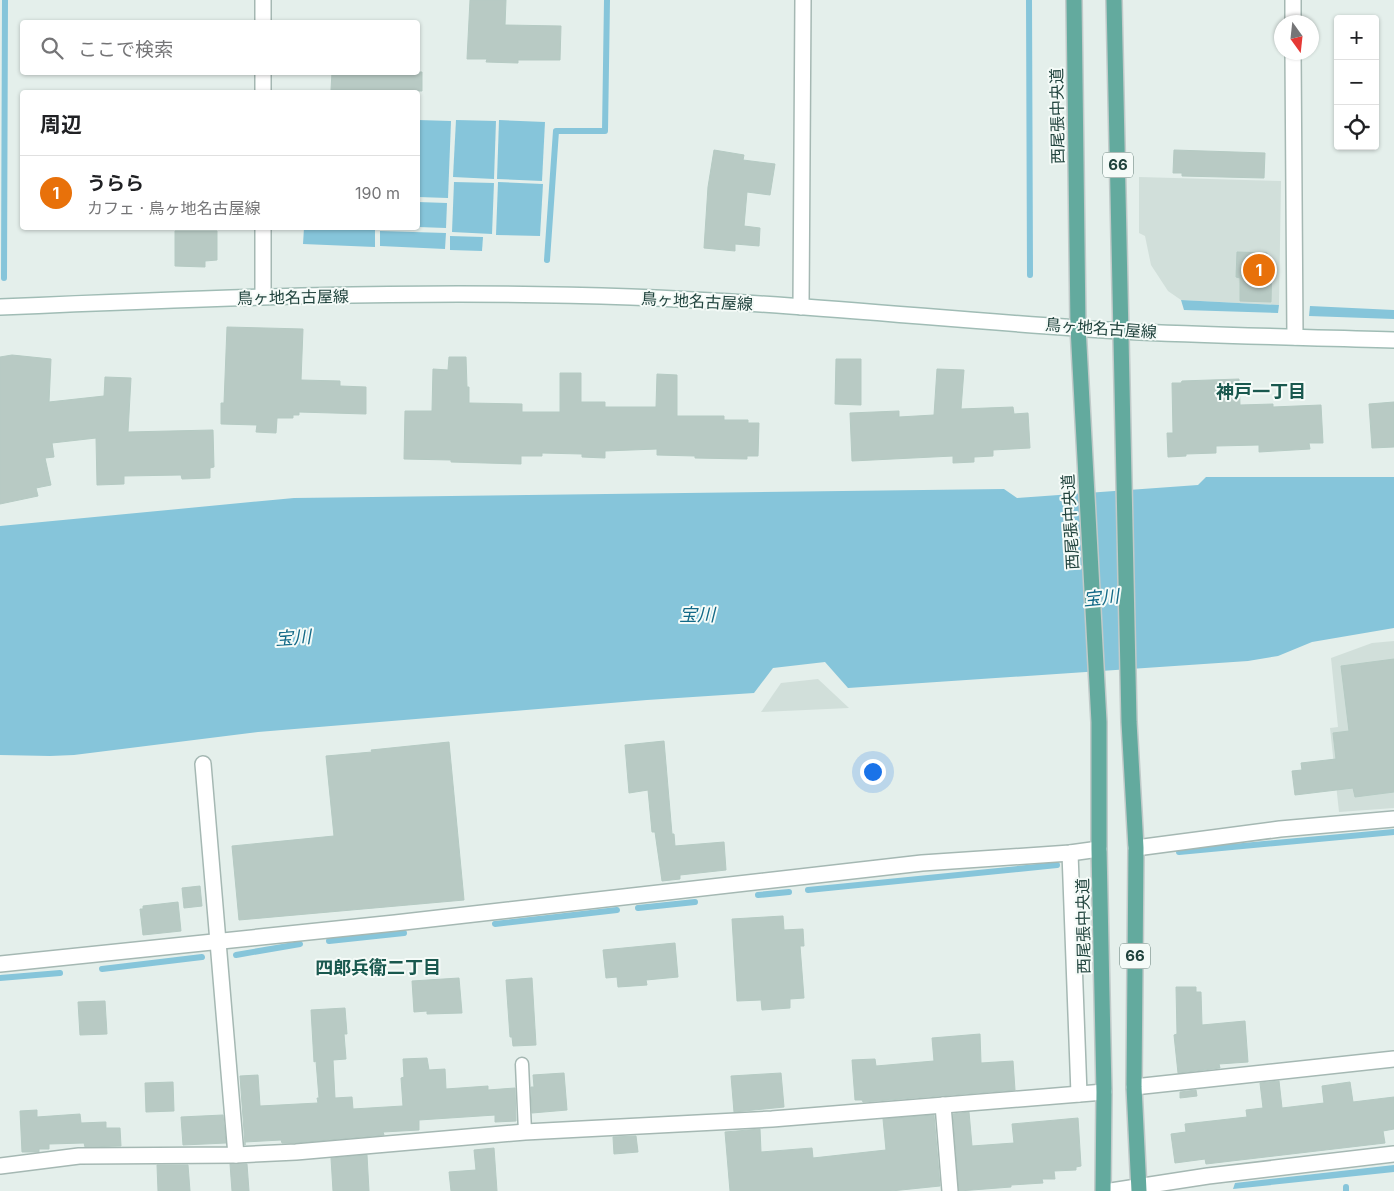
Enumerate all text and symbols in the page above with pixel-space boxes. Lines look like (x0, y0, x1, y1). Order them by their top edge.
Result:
north arrow (1274, 15, 1319, 60)
map controls (1334, 15, 1379, 150)
button: + (1334, 15, 1379, 60)
search box (20, 20, 420, 75)
icon: search (38, 34, 66, 62)
text: ここで検索 (78, 38, 173, 61)
button: − (1334, 60, 1379, 105)
street label: 西尾張中央道 (1046, 68, 1068, 164)
button: locate (1334, 105, 1379, 150)
text: 周辺 (40, 112, 82, 137)
road number: 66 (1103, 152, 1133, 178)
text: うらら (87, 172, 144, 195)
text: 1 (53, 183, 59, 203)
text: 190 m (355, 183, 400, 203)
text: カフェ · 鳥ヶ地名古屋線 (87, 198, 261, 218)
pin: 1 (1243, 251, 1275, 289)
street label: 鳥ヶ地名古屋線 (237, 286, 349, 308)
street label: 鳥ヶ地名古屋線 (641, 288, 753, 314)
street label: 鳥ヶ地名古屋線 (1044, 314, 1158, 342)
district label: 神戸一丁目 (1216, 381, 1306, 402)
street label: 西尾張中央道 (1058, 474, 1082, 570)
water label: 宝川 (1082, 585, 1122, 610)
water label: 宝川 (679, 604, 717, 625)
water label: 宝川 (274, 626, 314, 649)
your location (860, 759, 886, 785)
street label: 西尾張中央道 (1072, 878, 1094, 974)
road number: 66 (1120, 944, 1150, 968)
district label: 四郎兵衛二丁目 (315, 957, 441, 978)

